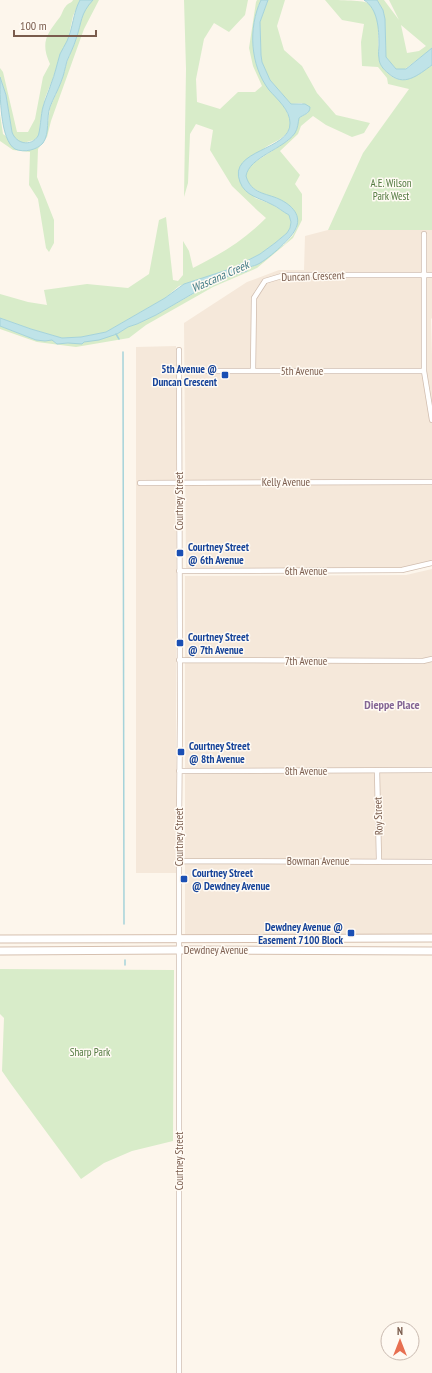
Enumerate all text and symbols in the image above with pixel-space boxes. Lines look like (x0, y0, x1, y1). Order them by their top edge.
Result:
scale bar (14, 12, 96, 38)
text: 100 m (20, 18, 47, 33)
park label: A.E. Wilson Park West (370, 176, 412, 203)
water label: Wascana Creek (189, 256, 252, 295)
street label: Duncan Crescent (281, 268, 345, 284)
place label: 5th Avenue @ Duncan Crescent (153, 362, 218, 389)
street label: 5th Avenue (281, 364, 324, 378)
marker: 5th Avenue @ Duncan Crescent (220, 370, 230, 380)
street label: Courtney Street (172, 472, 186, 530)
street label: Kelly Avenue (262, 475, 311, 489)
place label: Courtney Street @ 6th Avenue (188, 540, 250, 567)
marker: Courtney Street @ 6th Avenue (175, 548, 185, 558)
street label: 6th Avenue (285, 564, 328, 578)
place label: Courtney Street @ 7th Avenue (188, 630, 250, 657)
marker: Courtney Street @ 7th Avenue (175, 638, 185, 648)
street label: 7th Avenue (285, 654, 328, 668)
district label: Dieppe Place (364, 697, 420, 712)
place label: Courtney Street @ 8th Avenue (189, 739, 251, 766)
marker: Courtney Street @ 8th Avenue (176, 747, 186, 757)
street label: 8th Avenue (285, 764, 328, 778)
street label: Roy Street (370, 797, 386, 835)
street label: Courtney Street (172, 808, 186, 866)
street label: Bowman Avenue (287, 854, 350, 868)
place label: Courtney Street @ Dewdney Avenue (192, 866, 270, 893)
marker: Courtney Street @ Dewdney Avenue (179, 874, 189, 884)
place label: Dewdney Avenue @ Easement 7100 Block (258, 920, 343, 947)
marker: Dewdney Avenue @ Easement 7100 Block (346, 928, 356, 938)
street label: Dewdney Avenue (184, 943, 249, 957)
park label: Sharp Park (70, 1045, 111, 1059)
street label: Courtney Street (172, 1132, 186, 1190)
north arrow (380, 1321, 420, 1361)
text: N (397, 1324, 403, 1338)

